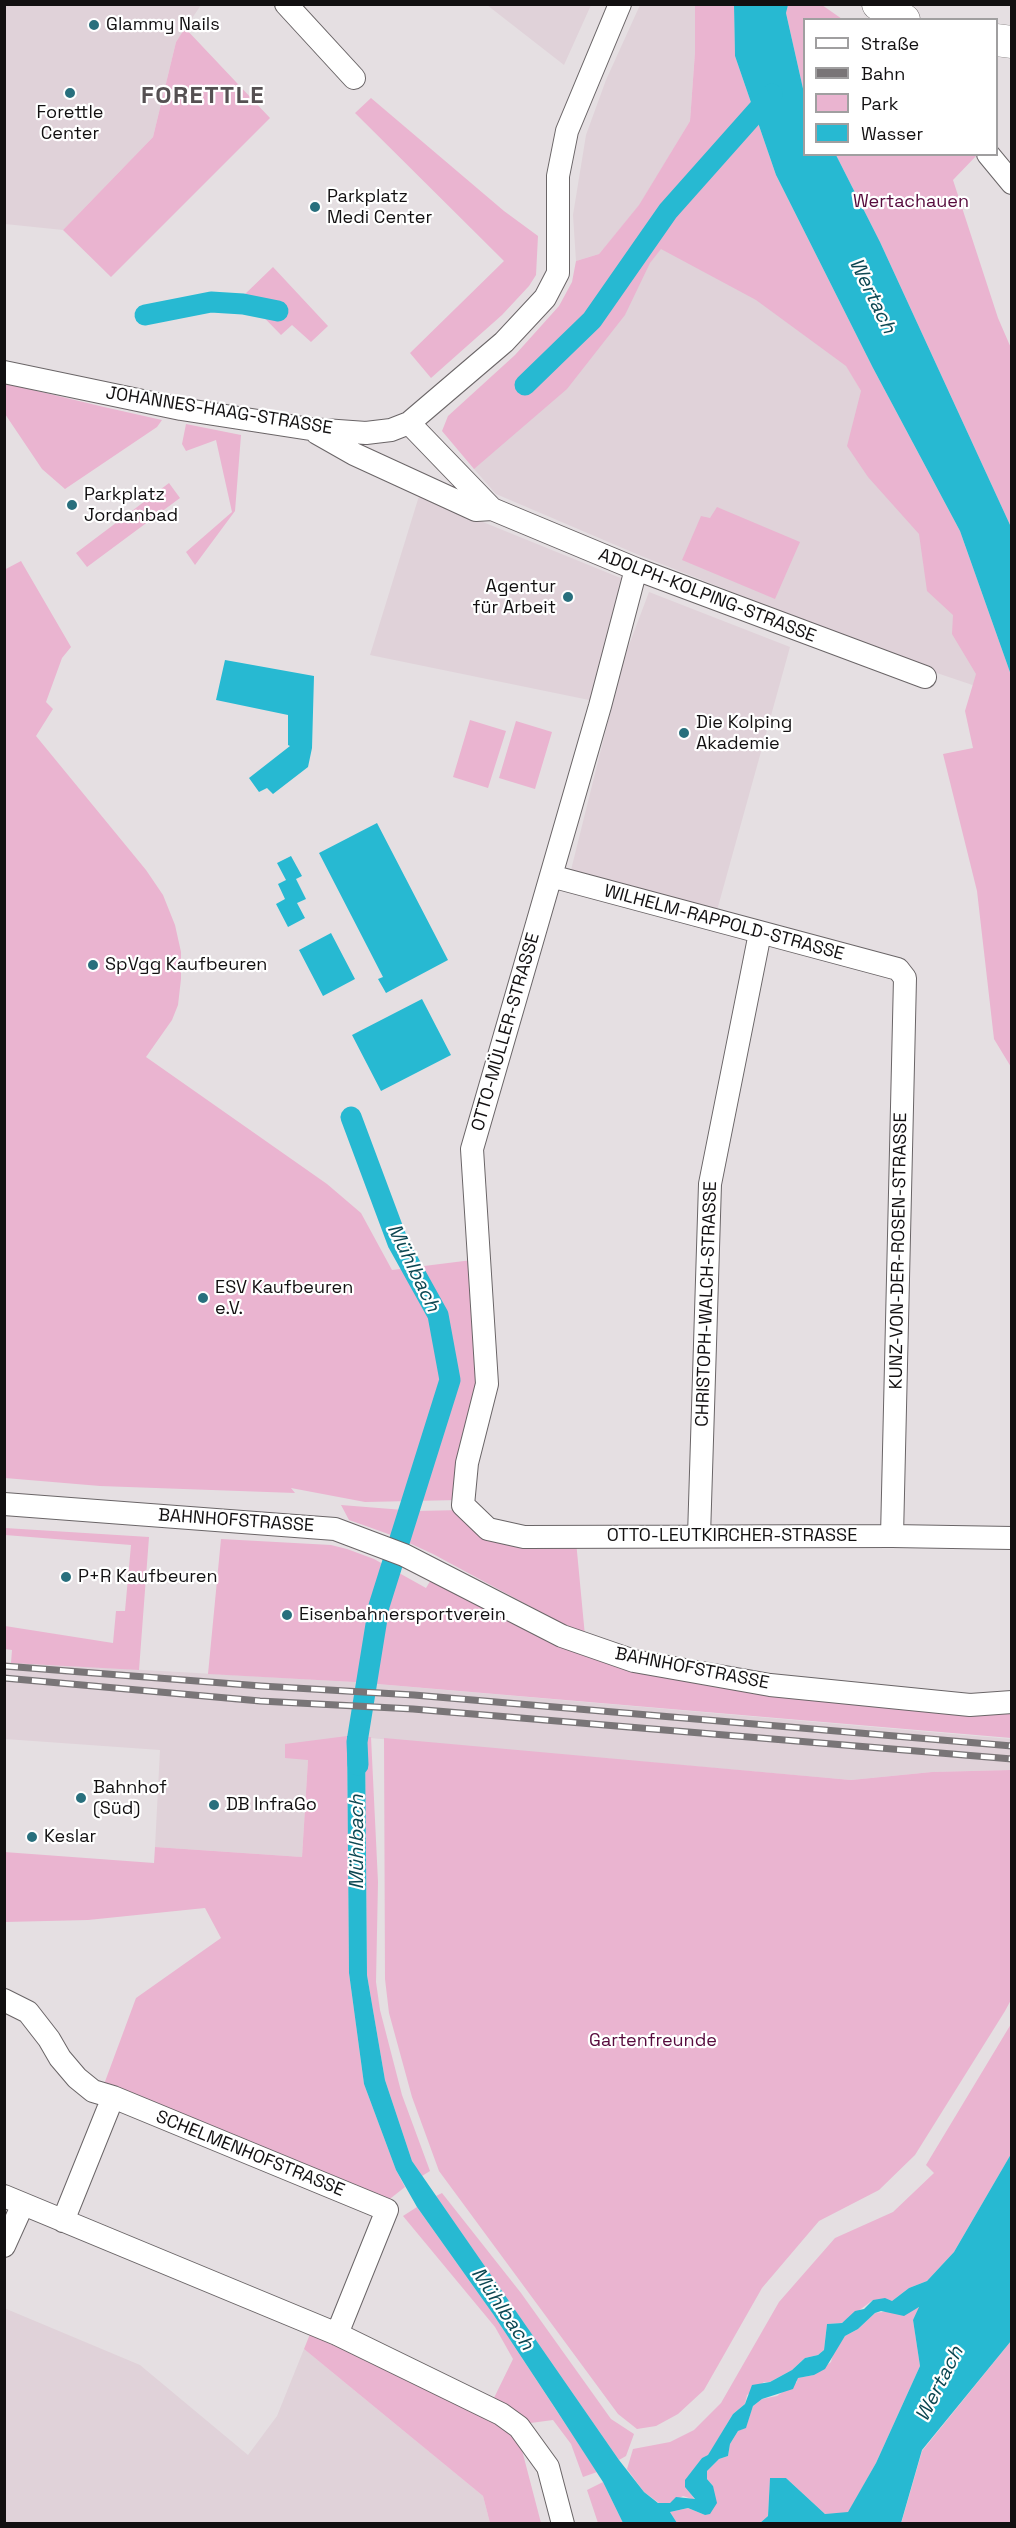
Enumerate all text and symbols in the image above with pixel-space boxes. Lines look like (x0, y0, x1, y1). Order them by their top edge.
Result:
place label: Glammy Nails (106, 14, 220, 36)
marker: Glammy Nails (87, 18, 101, 32)
legend (803, 18, 998, 156)
text: Straße (861, 32, 919, 55)
text: Bahn (861, 62, 905, 85)
district label: FORETTLE (141, 82, 265, 110)
marker: Forettle Center (63, 86, 77, 100)
text: Park (861, 92, 898, 115)
place label: Forettle Center (37, 102, 103, 144)
text: Wasser (861, 122, 923, 145)
place label: Parkplatz Medi Center (327, 186, 432, 228)
park label: Wertachauen (853, 191, 969, 213)
marker: Parkplatz Medi Center (308, 200, 322, 214)
water label: Wertach (843, 254, 901, 338)
street label: JOHANNES-HAAG-STRASSE (104, 382, 334, 440)
place label: Parkplatz Jordanbad (84, 484, 178, 526)
marker: Parkplatz Jordanbad (65, 498, 79, 512)
street label: ADOLPH-KOLPING-STRASSE (595, 544, 819, 648)
place label: Agentur für Arbeit (473, 576, 556, 618)
marker: Agentur für Arbeit (561, 590, 575, 604)
place label: Die Kolping Akademie (696, 712, 792, 754)
marker: Die Kolping Akademie (677, 726, 691, 740)
street label: WILHELM-RAPPOLD-STRASSE (602, 881, 846, 965)
street label: OTTO-MÜLLER-STRASSE (467, 930, 545, 1134)
place label: SpVgg Kaufbeuren (105, 954, 267, 976)
marker: SpVgg Kaufbeuren (86, 958, 100, 972)
street label: KUNZ-VON-DER-ROSEN-STRASSE (886, 1112, 912, 1390)
street label: CHRISTOPH-WALCH-STRASSE (692, 1181, 722, 1427)
water label: Mühlbach (381, 1220, 445, 1316)
place label: ESV Kaufbeuren e.V. (215, 1277, 353, 1320)
marker: ESV Kaufbeuren e.V. (196, 1291, 210, 1305)
street label: BAHNHOFSTRASSE (157, 1505, 315, 1537)
street label: OTTO-LEUTKIRCHER-STRASSE (607, 1525, 857, 1547)
place label: P+R Kaufbeuren (78, 1566, 217, 1588)
marker: P+R Kaufbeuren (59, 1570, 73, 1584)
place label: Eisenbahnersportverein (299, 1604, 506, 1626)
marker: Eisenbahnersportverein (280, 1608, 294, 1622)
street label: BAHNHOFSTRASSE (613, 1643, 771, 1695)
place label: Bahnhof (Süd) (93, 1777, 167, 1820)
marker: Bahnhof (Süd) (74, 1791, 88, 1805)
place label: DB InfraGo (226, 1794, 317, 1816)
water label: Mühlbach (346, 1794, 370, 1890)
marker: DB InfraGo (207, 1798, 221, 1812)
place label: Keslar (44, 1826, 96, 1848)
marker: Keslar (25, 1830, 39, 1844)
park label: Gartenfreunde (589, 2030, 717, 2052)
street label: SCHELMENHOFSTRASSE (153, 2106, 347, 2202)
water label: Mühlbach (465, 2263, 539, 2355)
water label: Wertach (911, 2342, 969, 2426)

